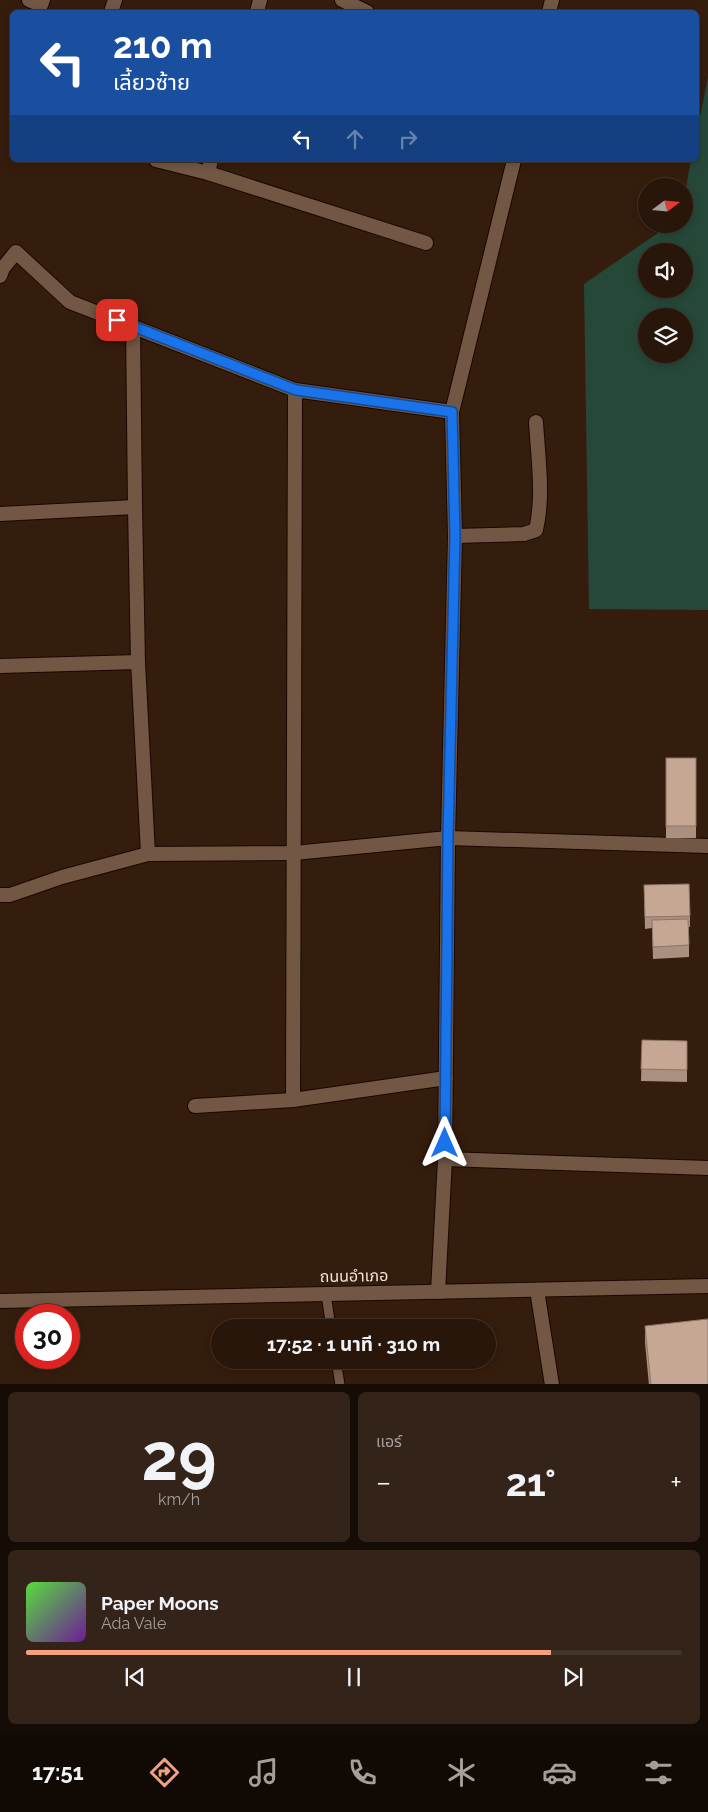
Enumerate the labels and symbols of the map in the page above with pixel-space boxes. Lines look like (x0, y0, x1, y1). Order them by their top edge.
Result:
north arrow (638, 178, 692, 232)
pin (96, 299, 138, 341)
position arrow (418, 1116, 470, 1168)
street label: ถนนอำเภอ (320, 1266, 388, 1286)
speed limit sign: 30 (15, 1304, 80, 1369)

